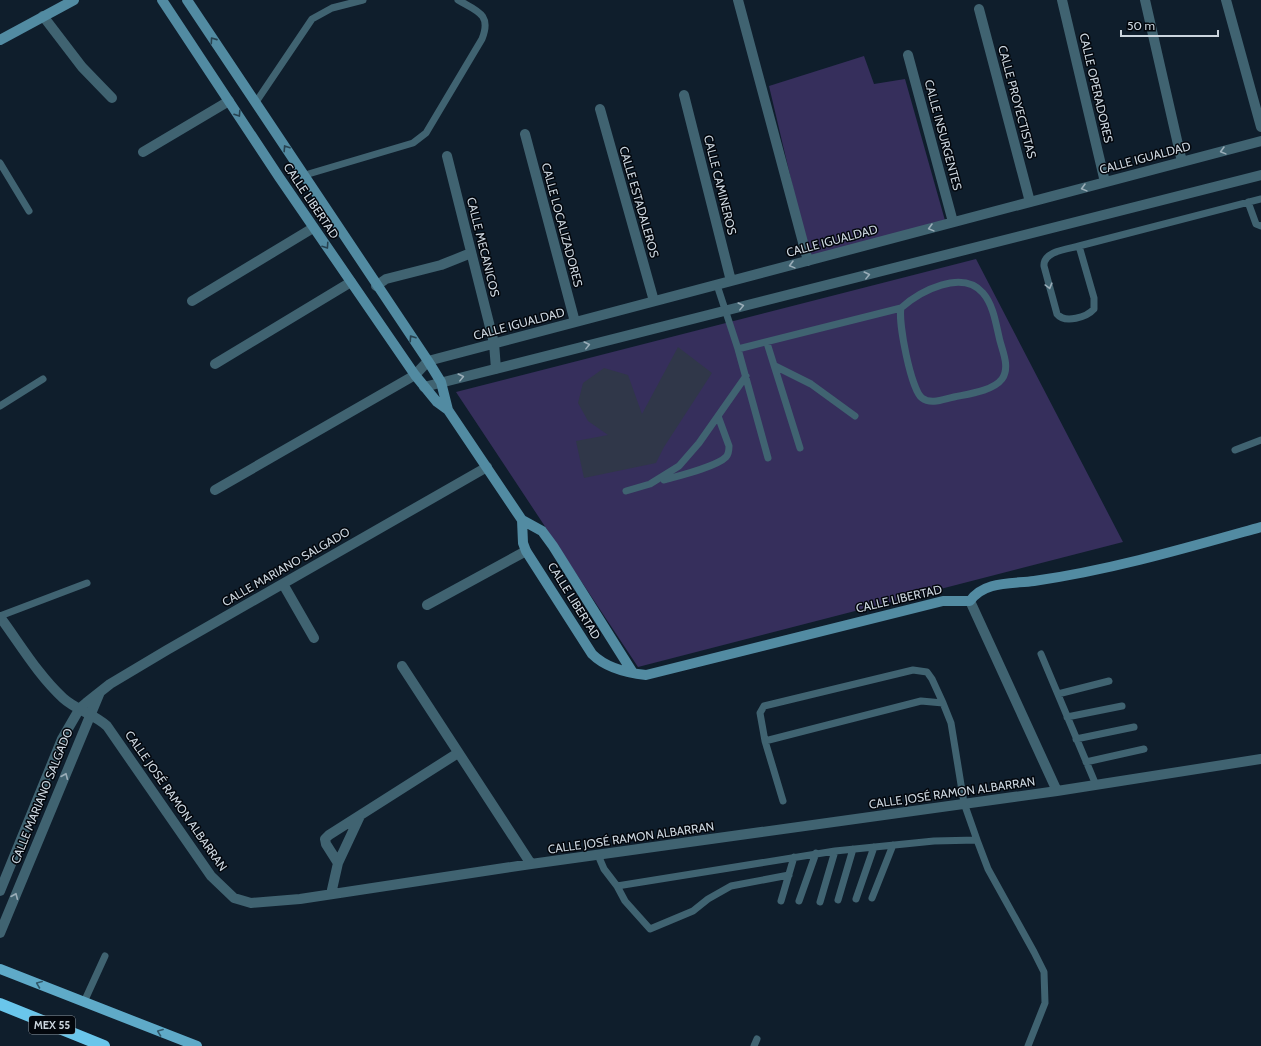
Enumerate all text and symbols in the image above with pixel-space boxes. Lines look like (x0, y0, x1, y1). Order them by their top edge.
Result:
scale bar (1121, 12, 1218, 38)
text: 50 m (1127, 18, 1155, 33)
street label: CALLE OPERADORES (1077, 31, 1116, 144)
one-way arrow (211, 38, 218, 45)
street label: CALLE PROYECTISTAS (995, 44, 1040, 160)
street label: CALLE INSURGENTES (922, 78, 965, 192)
one-way arrow (233, 110, 241, 117)
street label: CALLE CAMINEROS (701, 133, 740, 236)
street label: CALLE IGUALDAD (1098, 138, 1192, 177)
street label: CALLE ESTADALEROS (616, 144, 663, 259)
one-way arrow (284, 145, 291, 152)
one-way arrow (1220, 146, 1227, 155)
street label: CALLE LIBERTAD (281, 160, 342, 242)
street label: CALLE LOCALIZADORES (539, 161, 586, 289)
one-way arrow (1081, 183, 1088, 192)
street label: CALLE MECANICOS (464, 196, 503, 298)
street label: CALLE IGUALDAD (785, 221, 879, 260)
one-way arrow (928, 223, 935, 232)
one-way arrow (321, 241, 328, 248)
one-way arrow (789, 260, 796, 269)
one-way arrow (863, 271, 870, 279)
one-way arrow (1044, 283, 1053, 290)
one-way arrow (737, 303, 744, 311)
street label: CALLE IGUALDAD (472, 304, 566, 343)
one-way arrow (409, 335, 417, 342)
one-way arrow (584, 342, 591, 350)
one-way arrow (458, 374, 465, 382)
street label: CALLE MARIANO SALGADO (219, 524, 352, 609)
street label: CALLE LIBERTAD (545, 559, 604, 642)
street label: CALLE LIBERTAD (854, 581, 944, 616)
street label: CALLE MARIANO SALGADO (7, 726, 76, 866)
street label: CALLE JOSÉ RAMON ALBARRAN (122, 728, 231, 874)
one-way arrow (60, 773, 68, 780)
street label: CALLE JOSÉ RAMON ALBARRAN (868, 773, 1036, 812)
street label: CALLE JOSÉ RAMON ALBARRAN (547, 818, 715, 857)
one-way arrow (10, 893, 18, 901)
one-way arrow (36, 981, 43, 989)
road number: MEX 55 (29, 1016, 75, 1034)
one-way arrow (157, 1028, 164, 1036)

